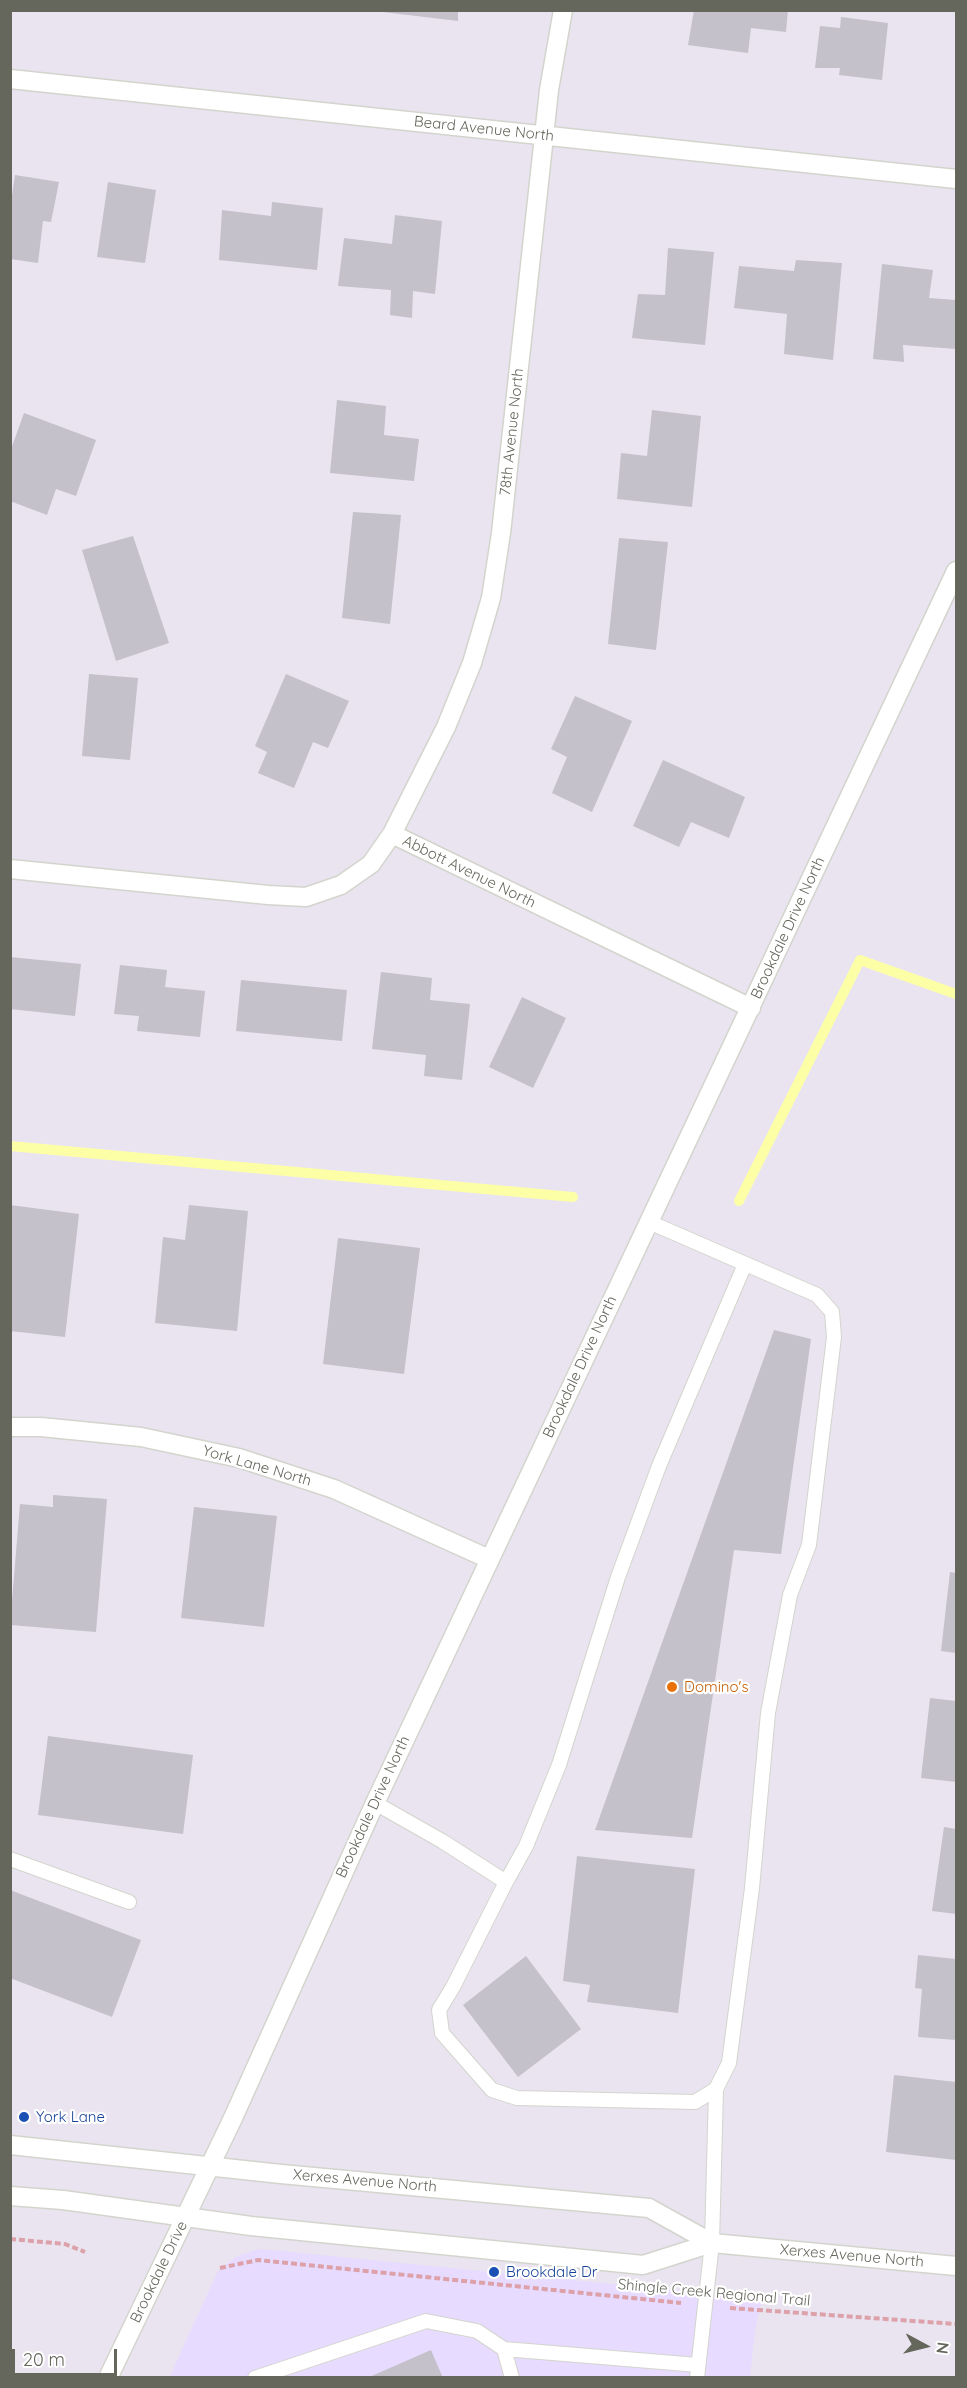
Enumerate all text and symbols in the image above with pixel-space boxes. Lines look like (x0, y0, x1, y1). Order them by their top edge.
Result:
street label: Beard Avenue North (413, 113, 555, 145)
street label: 78th Avenue North (496, 367, 528, 497)
street label: Abbott Avenue North (399, 832, 539, 912)
street label: Brookdale Drive North (747, 854, 829, 1002)
street label: Brookdale Drive North (539, 1293, 621, 1441)
street label: York Lane North (200, 1442, 314, 1490)
place label: Domino's (684, 1678, 749, 1696)
marker: Domino's (665, 1680, 679, 1694)
street label: Brookdale Drive North (332, 1733, 414, 1881)
place label: York Lane (36, 2108, 105, 2126)
marker: York Lane (17, 2110, 31, 2124)
street label: Xerxes Avenue North (292, 2166, 438, 2196)
street label: Brookdale Drive (127, 2218, 191, 2326)
street label: Xerxes Avenue North (779, 2241, 925, 2271)
place label: Brookdale Dr (506, 2263, 598, 2281)
marker: Brookdale Dr (487, 2265, 501, 2279)
street label: Shingle Creek Regional Trail (617, 2276, 811, 2310)
north arrow (895, 2316, 955, 2376)
scale bar (15, 2337, 120, 2375)
text: N (932, 2341, 954, 2355)
text: 20 m (23, 2348, 65, 2371)

